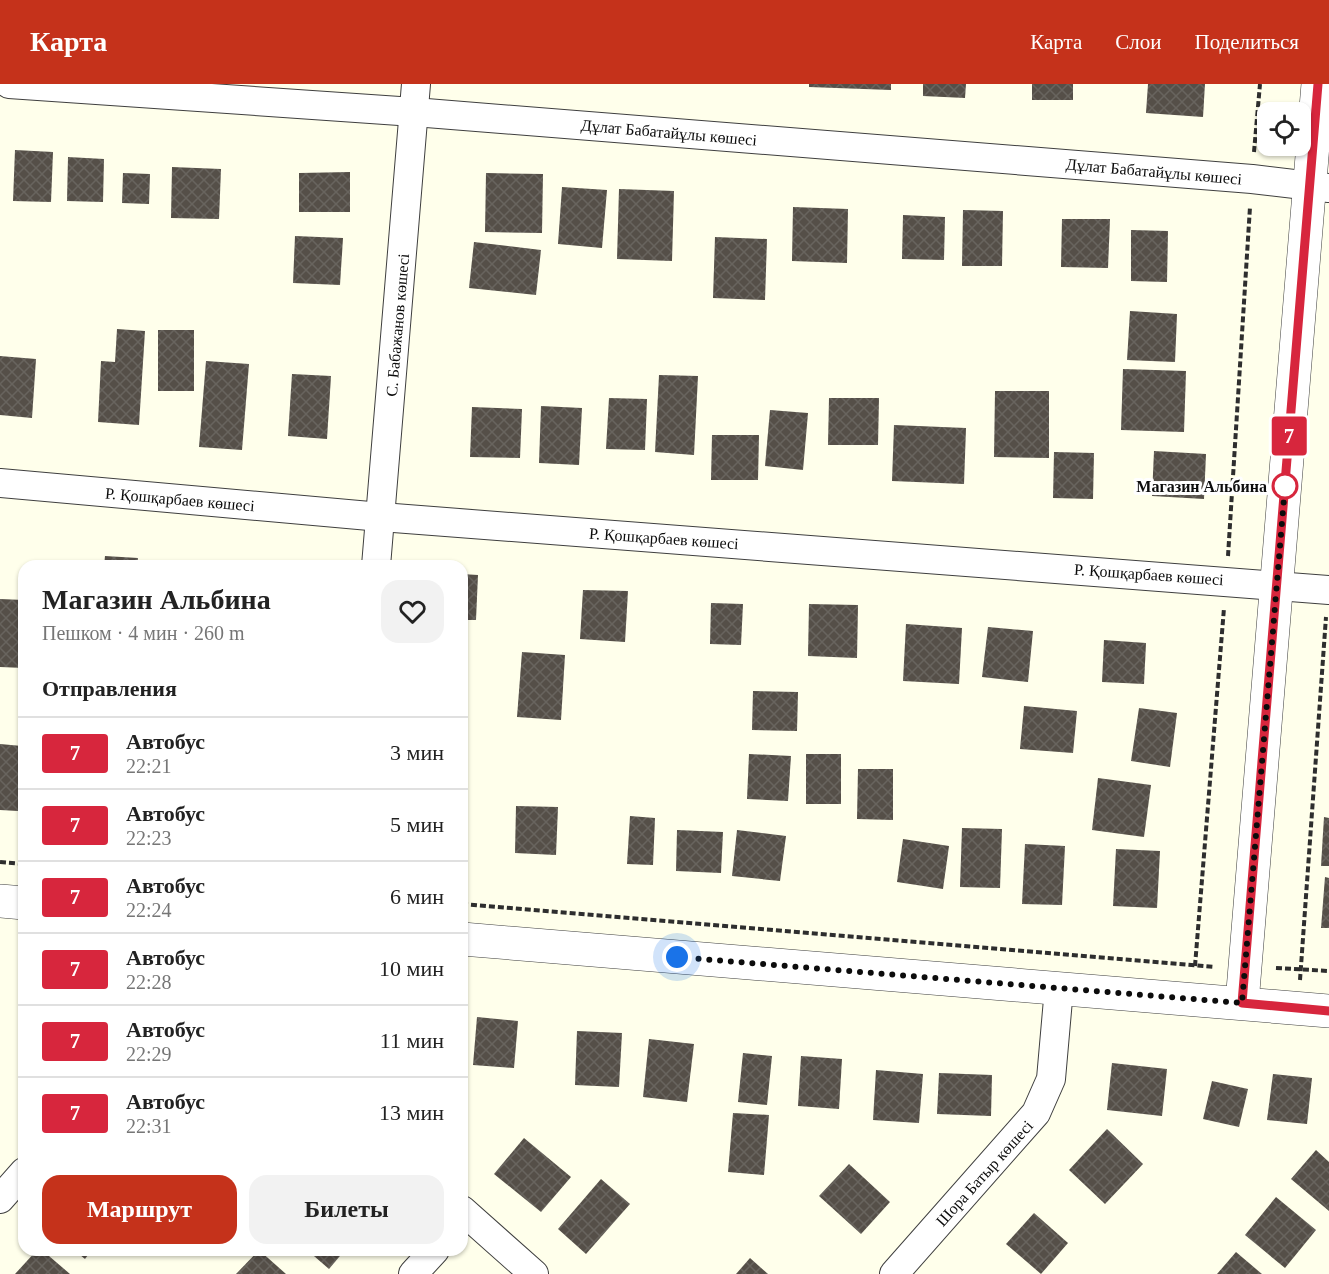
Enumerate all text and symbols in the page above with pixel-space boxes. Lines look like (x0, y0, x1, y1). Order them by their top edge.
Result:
text: Карта (30, 26, 107, 57)
text: Карта (1030, 30, 1082, 54)
text: Слои (1115, 30, 1161, 54)
text: Поделиться (1194, 30, 1299, 54)
map controls (1257, 102, 1311, 156)
button: locate (1257, 102, 1311, 156)
street label: Дұлат Бабатайұлы көшесі (580, 116, 758, 150)
street label: Дұлат Бабатайұлы көшесі (1065, 155, 1243, 189)
street label: С. Бабажанов көшесі (383, 252, 412, 397)
line badge: 7 (1270, 416, 1308, 456)
text: 7 (1284, 424, 1294, 448)
marker: Магазин Альбина (1272, 473, 1298, 499)
place label: Магазин Альбина (1136, 478, 1267, 495)
street label: Р. Қошқарбаев көшесі (105, 485, 256, 516)
street label: Р. Қошқарбаев көшесі (589, 525, 740, 553)
street label: Р. Қошқарбаев көшесі (1074, 561, 1225, 589)
button: heart (381, 580, 444, 643)
text: Магазин Альбина (42, 584, 271, 615)
text: Пешком · 4 мин · 260 m (42, 622, 245, 644)
text: Отправления (42, 676, 177, 701)
text: Автобус (126, 729, 205, 754)
text: 3 мин (390, 740, 444, 765)
text: 7 (70, 741, 80, 765)
text: 22:21 (126, 755, 172, 777)
text: Автобус (126, 801, 205, 826)
text: 5 мин (390, 812, 444, 837)
text: 7 (70, 813, 80, 837)
text: 22:23 (126, 827, 172, 849)
text: Автобус (126, 873, 205, 898)
text: 6 мин (390, 884, 444, 909)
text: 7 (70, 885, 80, 909)
text: 22:24 (126, 899, 172, 921)
your location (662, 942, 692, 972)
text: Автобус (126, 945, 205, 970)
text: 10 мин (379, 956, 444, 981)
text: 7 (70, 957, 80, 981)
text: 22:28 (126, 971, 172, 993)
text: Автобус (126, 1017, 205, 1042)
text: 11 мин (380, 1028, 444, 1053)
text: 7 (70, 1029, 80, 1053)
text: 22:29 (126, 1043, 172, 1065)
text: Автобус (126, 1089, 205, 1114)
text: 13 мин (379, 1100, 444, 1125)
text: 7 (70, 1101, 80, 1125)
text: 22:31 (126, 1115, 172, 1137)
street label: Шора Батыр көшесі (933, 1117, 1037, 1230)
button: Маршрут (42, 1175, 237, 1244)
button: Билеты (249, 1175, 444, 1244)

